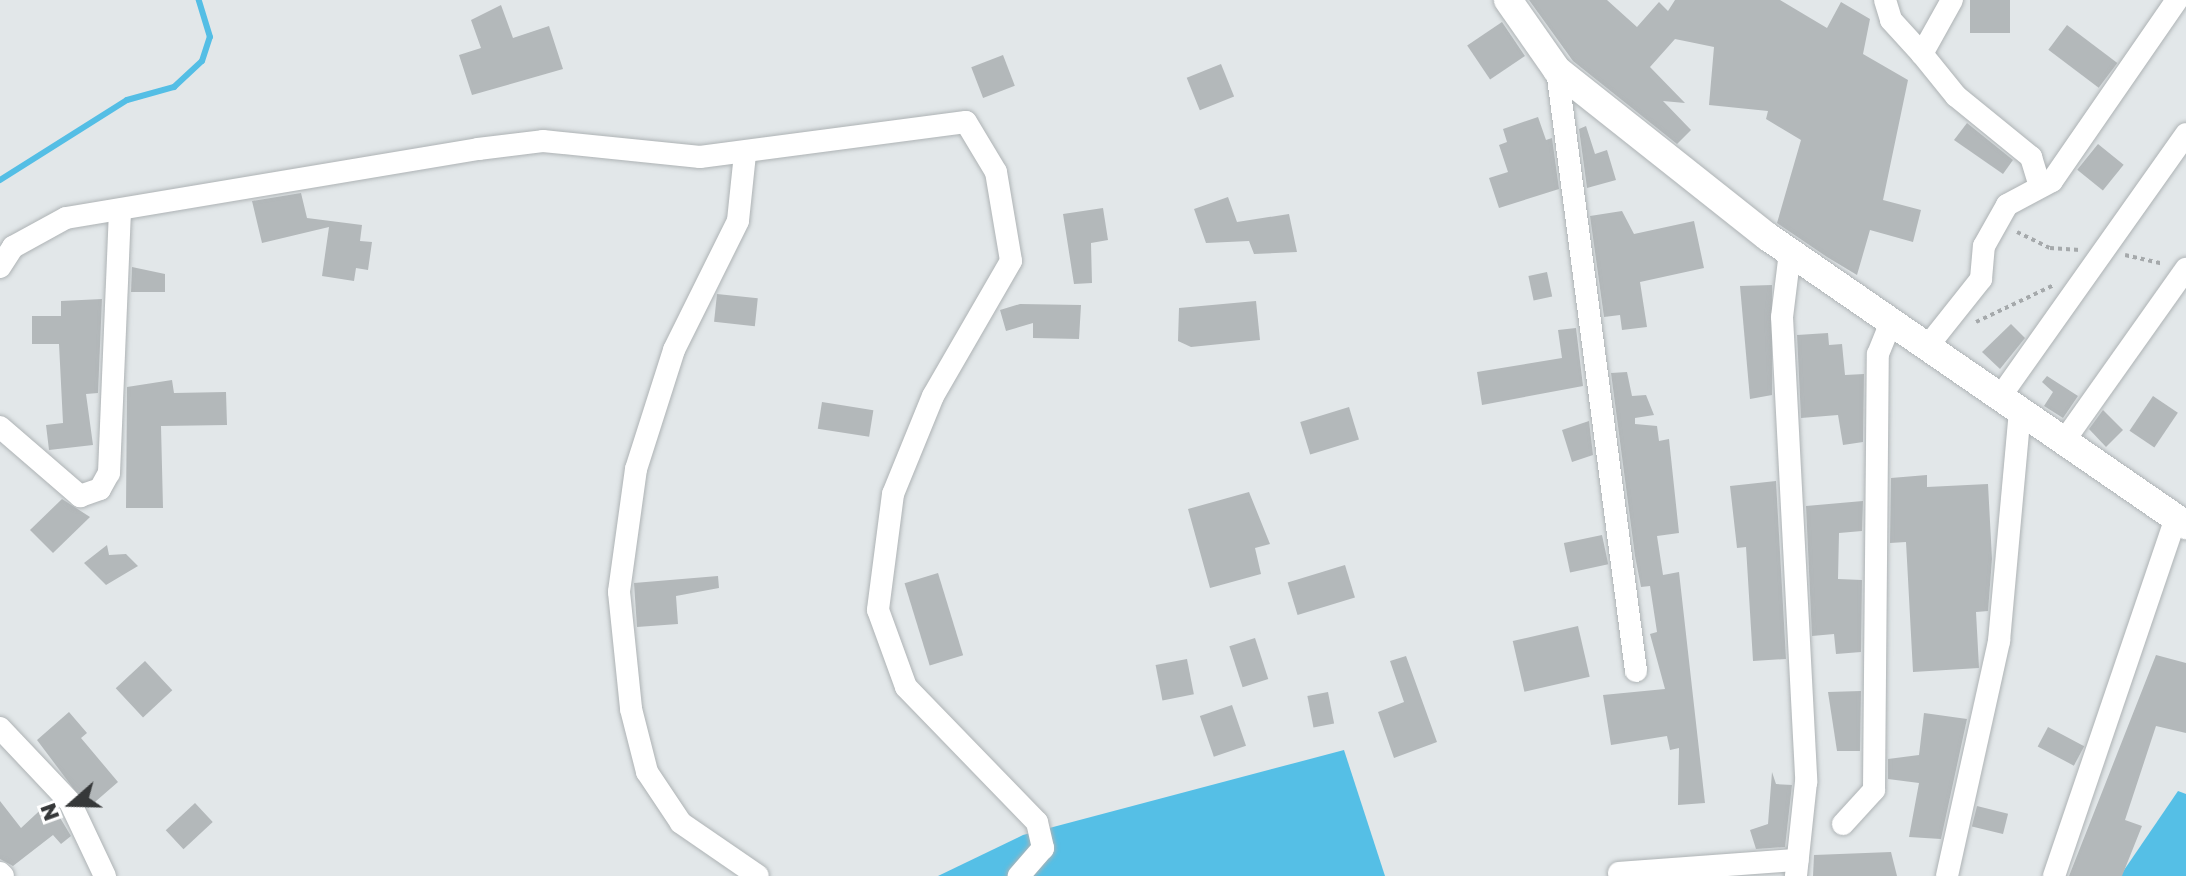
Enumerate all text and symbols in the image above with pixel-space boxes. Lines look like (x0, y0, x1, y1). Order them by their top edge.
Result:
north arrow (32, 764, 112, 844)
text: N (33, 800, 65, 825)

